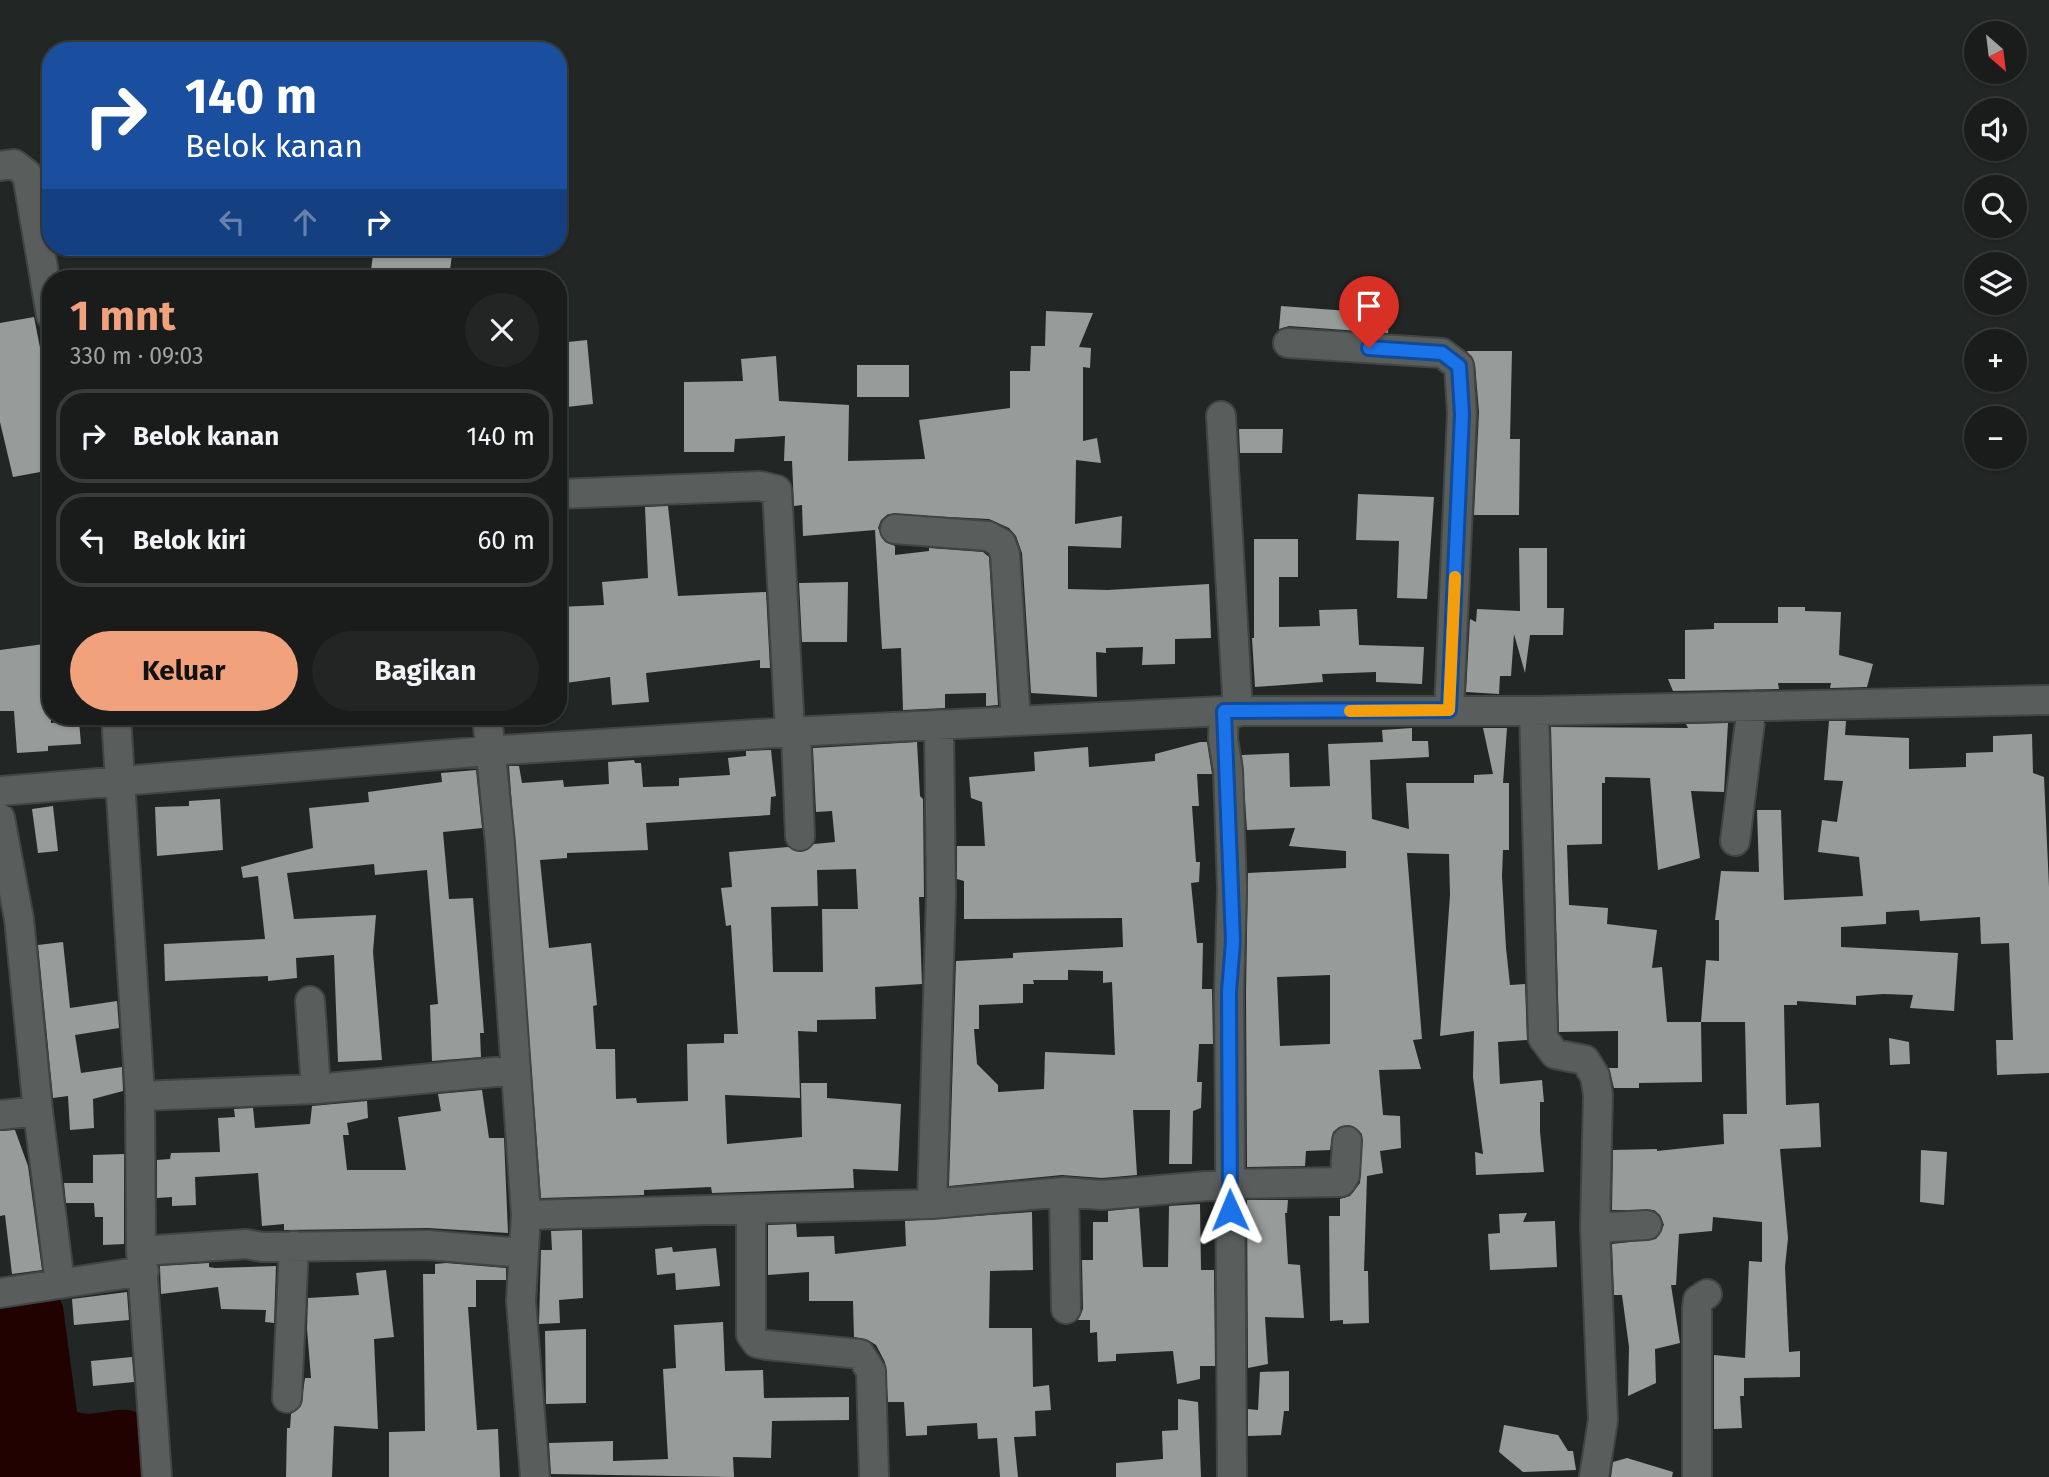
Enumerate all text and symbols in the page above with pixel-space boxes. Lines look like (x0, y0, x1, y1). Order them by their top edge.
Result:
north arrow (1964, 21, 2026, 84)
map controls (1964, 21, 2027, 469)
text: 140 m (185, 67, 317, 126)
icon: right (70, 70, 161, 161)
button: sound (1964, 98, 2027, 161)
text: Belok kanan (185, 127, 363, 165)
button: search (1964, 175, 2027, 238)
icon: left (213, 203, 251, 241)
icon: ahead (286, 203, 324, 241)
icon: right (359, 203, 397, 241)
button: layers (1964, 252, 2027, 315)
pin (1339, 276, 1399, 348)
icon: arrive (1350, 287, 1388, 325)
text: 1 mnt (70, 291, 175, 341)
button: close (465, 293, 539, 367)
button: + (1964, 329, 2027, 392)
text: 330 m · 09:03 (70, 342, 204, 370)
button: − (1964, 406, 2027, 469)
icon: right (74, 417, 112, 455)
text: Belok kanan (133, 421, 279, 452)
text: 140 m (466, 421, 535, 452)
icon: left (74, 521, 112, 559)
text: Belok kiri (133, 525, 246, 556)
text: 60 m (477, 525, 535, 556)
button: Keluar (70, 631, 298, 711)
button: Bagikan (312, 631, 539, 711)
position arrow (1193, 1173, 1267, 1247)

